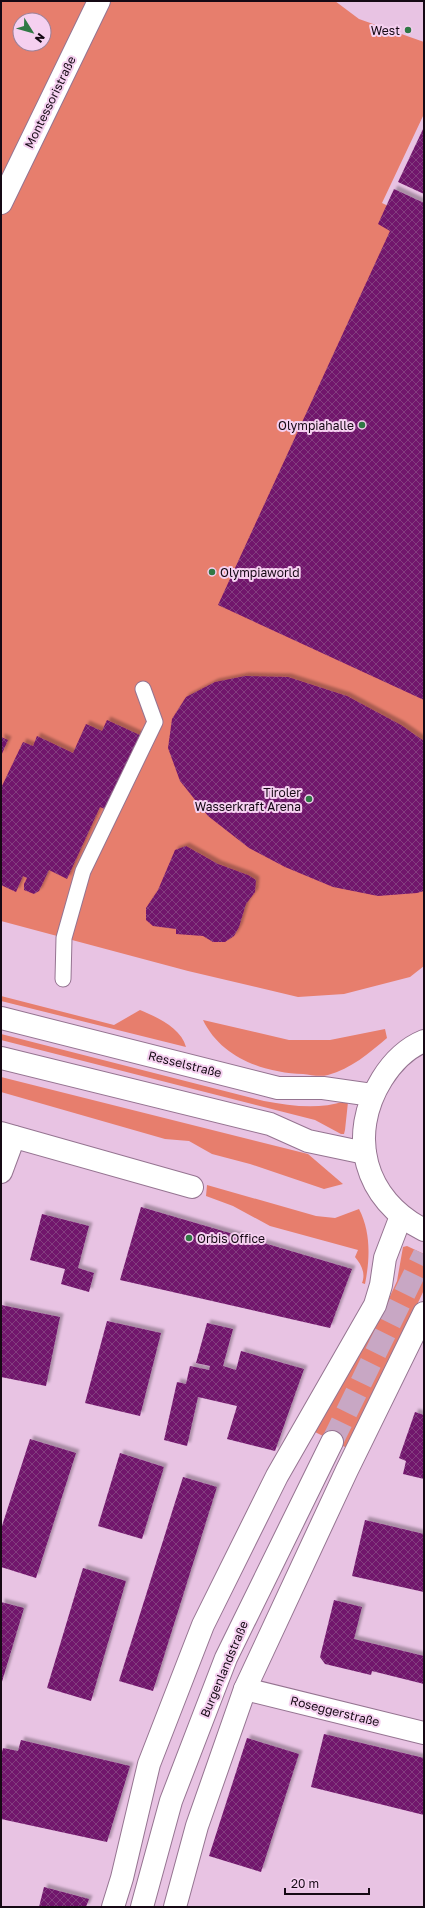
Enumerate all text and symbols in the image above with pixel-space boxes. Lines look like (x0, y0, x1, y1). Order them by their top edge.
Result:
north arrow (12, 12, 52, 52)
place label: West (371, 23, 400, 38)
marker: West (403, 25, 413, 35)
text: N (33, 31, 48, 46)
street label: Montessoristraße (21, 53, 79, 151)
place label: Olympiahalle (278, 418, 354, 433)
marker: Olympiahalle (357, 420, 367, 430)
place label: Olympiaworld (220, 565, 300, 580)
marker: Olympiaworld (207, 567, 217, 577)
place label: Tiroler Wasserkraft Arena (195, 785, 301, 814)
marker: Tiroler Wasserkraft Arena (304, 794, 314, 804)
street label: Resselstraße (147, 1048, 223, 1080)
place label: Orbis Office (197, 1231, 265, 1246)
marker: Orbis Office (184, 1233, 194, 1243)
street label: Burgenlandstraße (197, 1618, 251, 1720)
street label: Roseggerstraße (289, 1693, 381, 1729)
scale bar (285, 1870, 369, 1896)
text: 20 m (291, 1876, 319, 1891)

